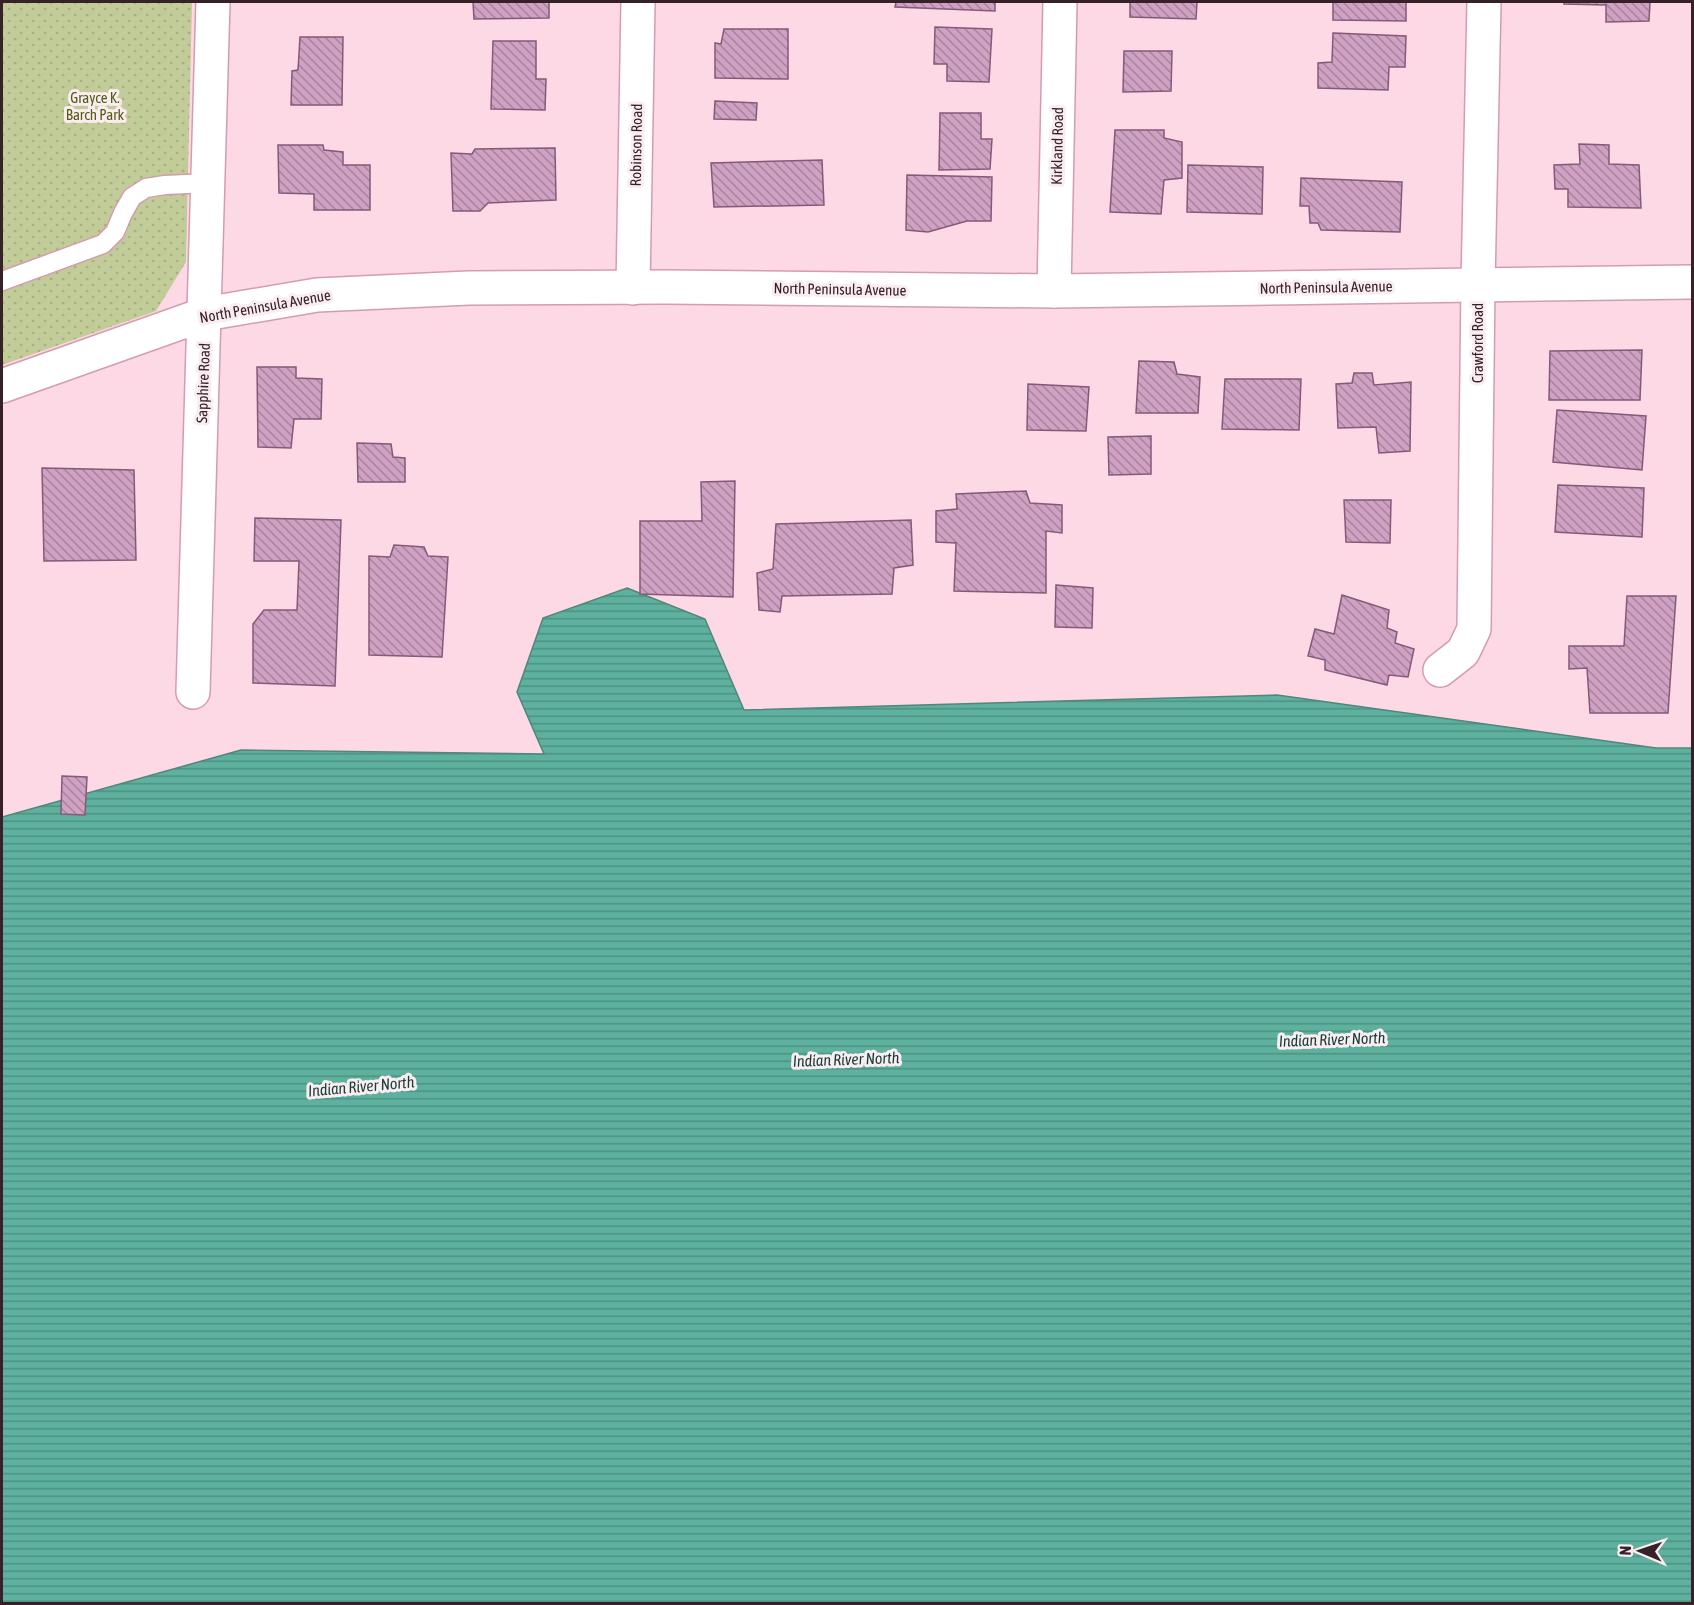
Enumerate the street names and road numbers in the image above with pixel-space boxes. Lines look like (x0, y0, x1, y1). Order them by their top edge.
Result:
street label: Robinson Road (627, 104, 645, 186)
street label: Kirkland Road (1048, 107, 1066, 185)
street label: North Peninsula Avenue (1259, 277, 1393, 297)
street label: North Peninsula Avenue (773, 279, 907, 299)
street label: North Peninsula Avenue (198, 286, 332, 326)
street label: Crawford Road (1469, 303, 1486, 383)
street label: Sapphire Road (193, 343, 213, 423)

